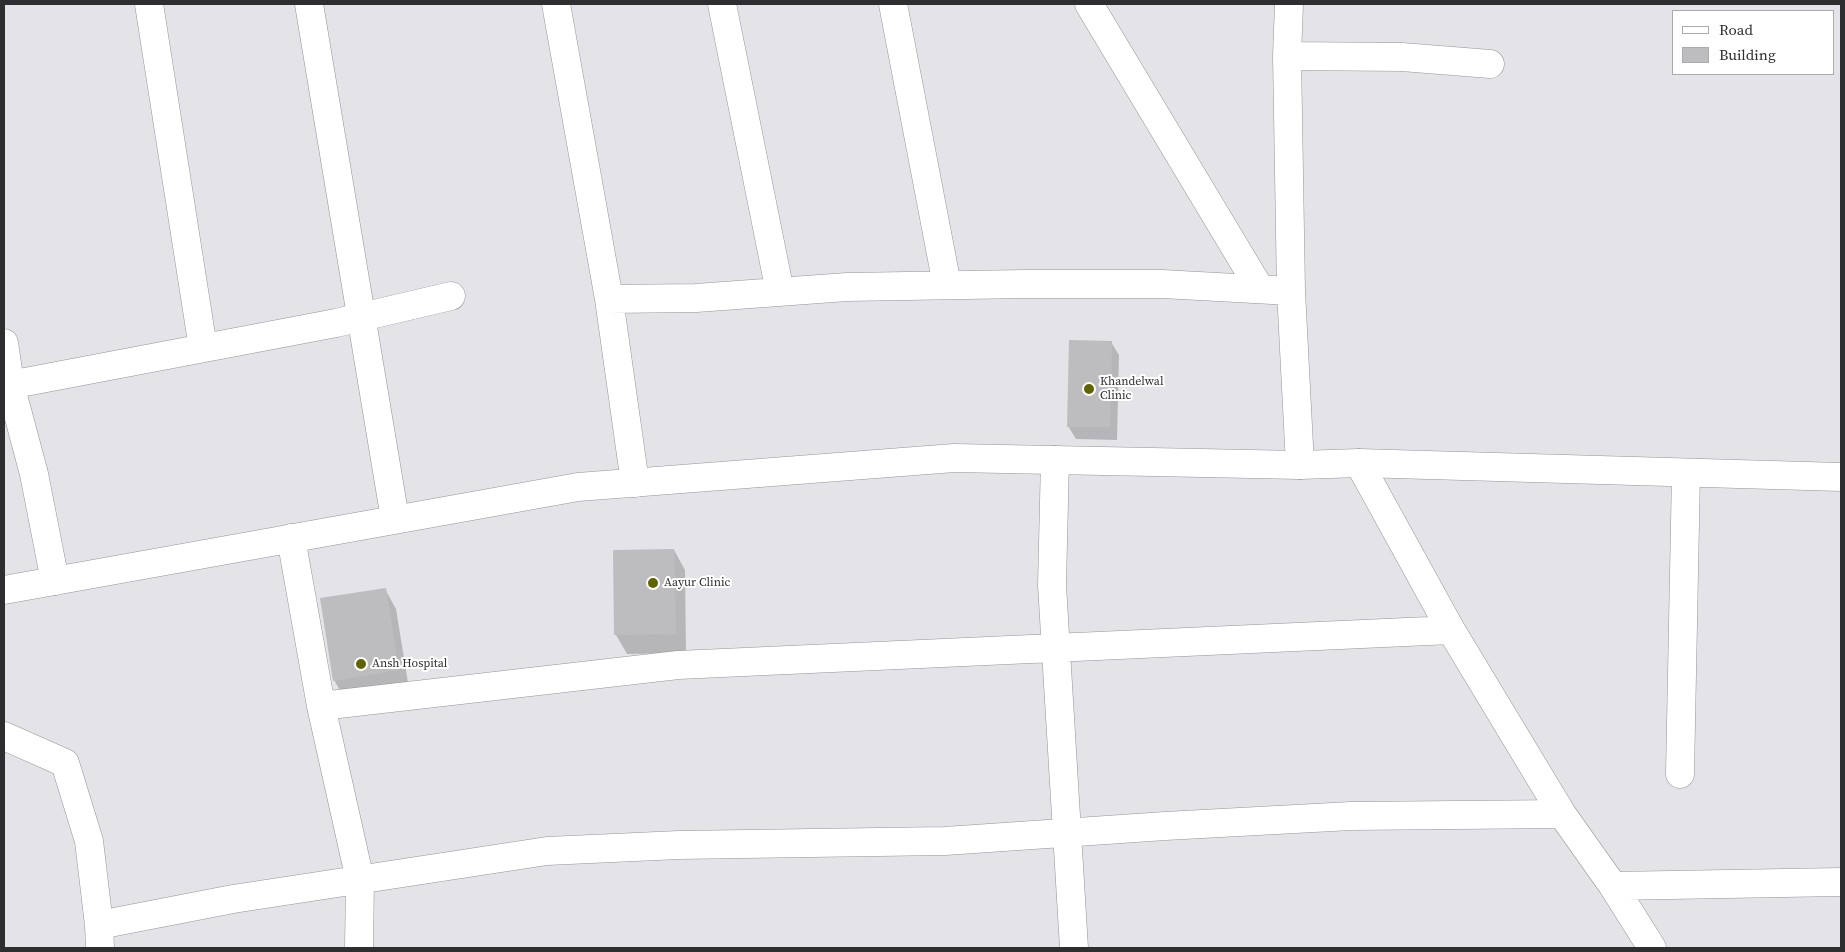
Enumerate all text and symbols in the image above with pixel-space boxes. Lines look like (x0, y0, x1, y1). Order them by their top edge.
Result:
legend (1672, 10, 1835, 75)
text: Road (1719, 19, 1753, 40)
text: Building (1719, 44, 1776, 65)
place label: Khandelwal Clinic (1100, 375, 1163, 403)
marker: Khandelwal Clinic (1082, 382, 1096, 396)
marker: Aayur Clinic (646, 576, 660, 590)
place label: Aayur Clinic (664, 576, 730, 590)
marker: Ansh Hospital (354, 657, 368, 671)
place label: Ansh Hospital (372, 657, 447, 671)

